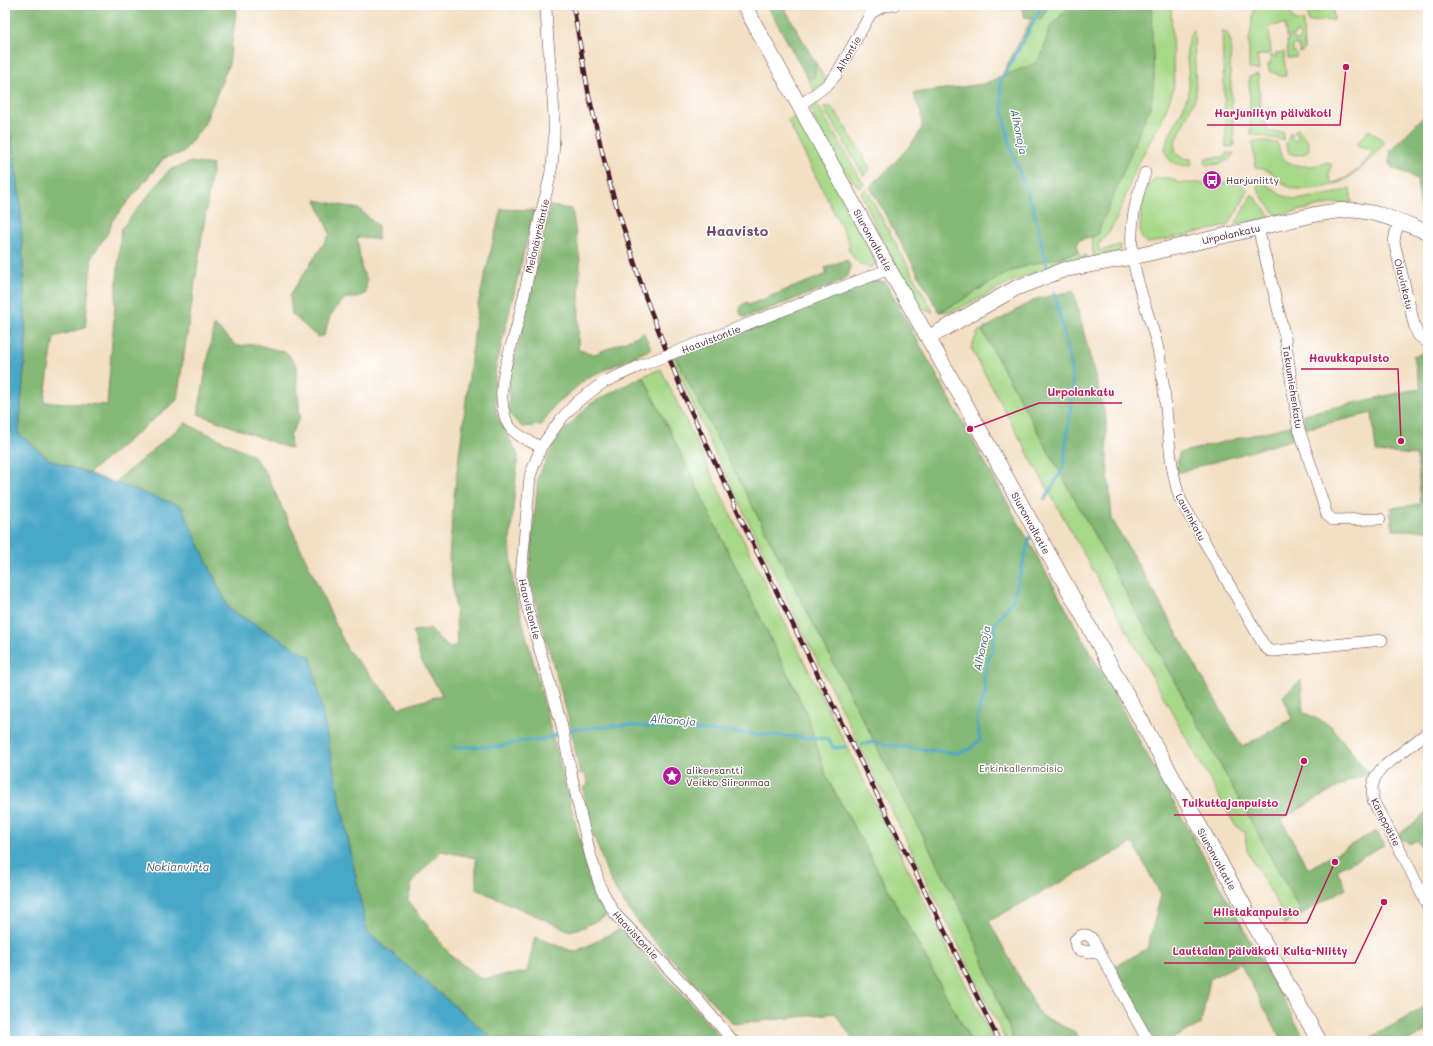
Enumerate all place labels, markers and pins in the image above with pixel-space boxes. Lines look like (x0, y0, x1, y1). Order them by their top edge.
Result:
callout: Harjuniityn päiväkoti (1207, 102, 1340, 125)
bus stop icon: Harjuniitty (1201, 169, 1223, 191)
place label: Harjuniitty (1226, 173, 1279, 187)
callout: Havukkapuisto (1301, 346, 1398, 369)
callout: Urpolankatu (1039, 380, 1122, 403)
place label: alikersantti Veikko Siironmaa (686, 763, 770, 789)
place icon: alikersantti Veikko Siironmaa (661, 765, 683, 787)
callout: Tuikuttajanpuisto (1174, 792, 1286, 815)
callout: Hiistakanpuisto (1204, 900, 1307, 923)
callout: Lauttalan päiväkoti Kulta-Niitty (1164, 940, 1355, 963)

